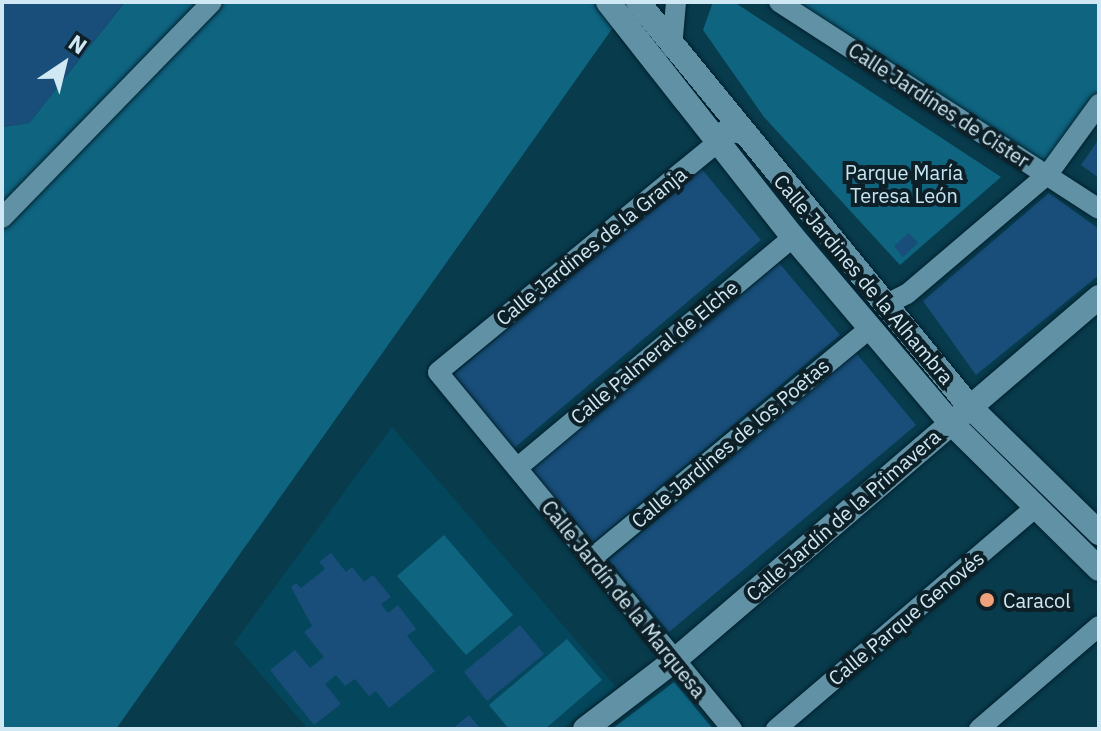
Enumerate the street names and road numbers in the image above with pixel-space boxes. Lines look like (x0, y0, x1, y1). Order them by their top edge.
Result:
street label: Calle Jardines de Cister (844, 38, 1034, 172)
street label: Calle Jardines de la Granja (491, 162, 691, 330)
street label: Calle Jardines de la Alhambra (769, 169, 959, 389)
street label: Calle Palmeral de Elche (565, 275, 743, 429)
street label: Calle Jardines de los Poetas (626, 353, 834, 533)
street label: Calle Jardín de la Primavera (741, 424, 945, 606)
street label: Calle Jardín de la Marquesa (537, 495, 711, 703)
street label: Calle Parque Genovés (823, 546, 989, 690)

